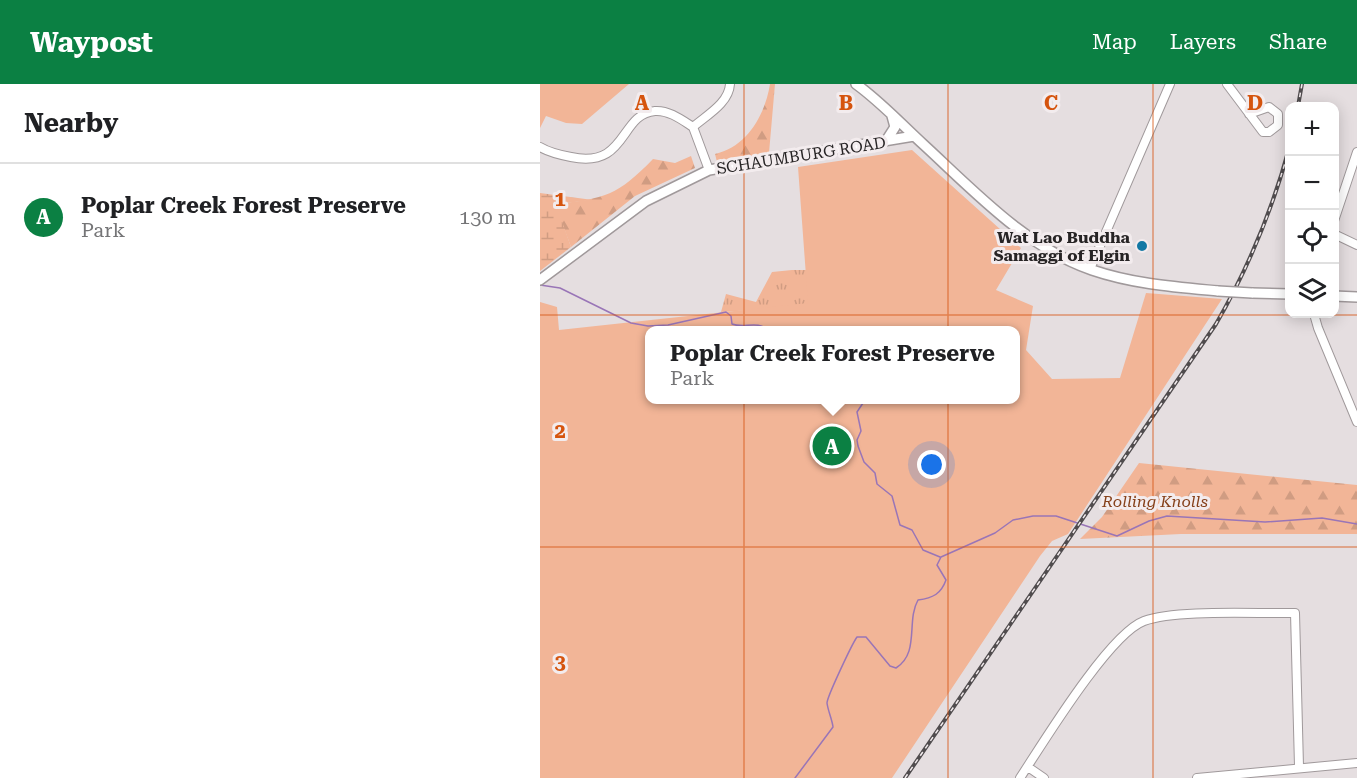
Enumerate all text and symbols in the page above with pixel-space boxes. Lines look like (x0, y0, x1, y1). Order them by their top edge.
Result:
text: Waypost (30, 26, 153, 59)
text: Map (1092, 30, 1137, 54)
text: Layers (1170, 30, 1236, 54)
text: Share (1269, 30, 1327, 54)
text: A (635, 91, 650, 115)
text: B (839, 91, 853, 115)
text: C (1044, 91, 1058, 115)
text: D (1247, 91, 1263, 115)
map controls (1285, 102, 1339, 318)
button: + (1285, 102, 1339, 156)
text: Nearby (24, 108, 118, 138)
street label: SCHAUMBURG ROAD (715, 133, 887, 178)
button: − (1285, 156, 1339, 210)
text: 1 (554, 187, 566, 211)
text: Poplar Creek Forest Preserve (81, 193, 406, 218)
text: A (36, 205, 51, 229)
text: 130 m (459, 205, 516, 229)
button: locate (1285, 210, 1339, 264)
text: Park (81, 218, 125, 242)
place label: Wat Lao Buddha Samaggi of Elgin (993, 228, 1131, 265)
marker: Wat Lao Buddha Samaggi of Elgin (1135, 239, 1149, 253)
button: layers (1285, 264, 1339, 318)
popup (645, 326, 1020, 404)
text: Poplar Creek Forest Preserve (670, 341, 995, 366)
text: Park (670, 366, 714, 390)
text: 2 (554, 419, 566, 443)
pin: A (812, 424, 852, 469)
your location (917, 450, 946, 479)
park label: Rolling Knolls (1101, 492, 1208, 511)
text: 3 (554, 650, 566, 674)

